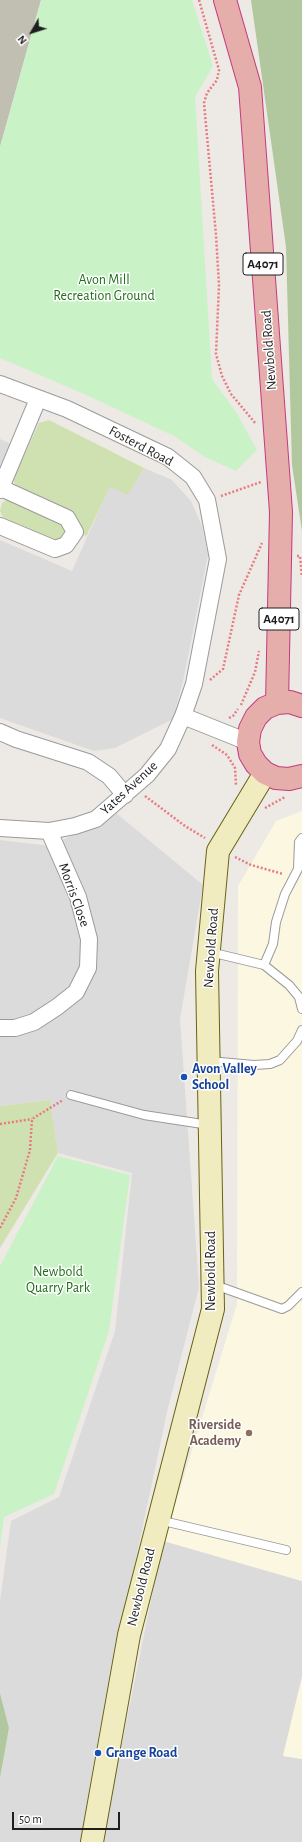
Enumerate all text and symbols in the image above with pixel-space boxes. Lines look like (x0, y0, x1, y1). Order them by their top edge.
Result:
north arrow (12, 12, 52, 52)
text: N (16, 33, 29, 46)
road number: A4071 (243, 253, 283, 275)
park label: Avon Mill Recreation Ground (53, 272, 155, 304)
street label: Newbold Road (258, 309, 280, 391)
street label: Fosterd Road (106, 422, 176, 470)
road number: A4071 (259, 608, 299, 630)
street label: Yates Avenue (97, 757, 161, 819)
street label: Morris Close (55, 861, 93, 929)
street label: Newbold Road (200, 907, 222, 989)
place label: Avon Valley School (192, 1061, 257, 1094)
marker: Avon Valley School (179, 1072, 189, 1082)
street label: Newbold Road (203, 1231, 219, 1311)
park label: Newbold Quarry Park (26, 1264, 90, 1296)
place label: Riverside Academy (189, 1417, 241, 1450)
marker: Riverside Academy (244, 1428, 254, 1438)
street label: Newbold Road (123, 1546, 159, 1628)
place label: Grange Road (106, 1745, 177, 1761)
marker: Grange Road (93, 1748, 103, 1758)
scale bar (14, 1804, 122, 1830)
text: 50 m (19, 1813, 42, 1825)

